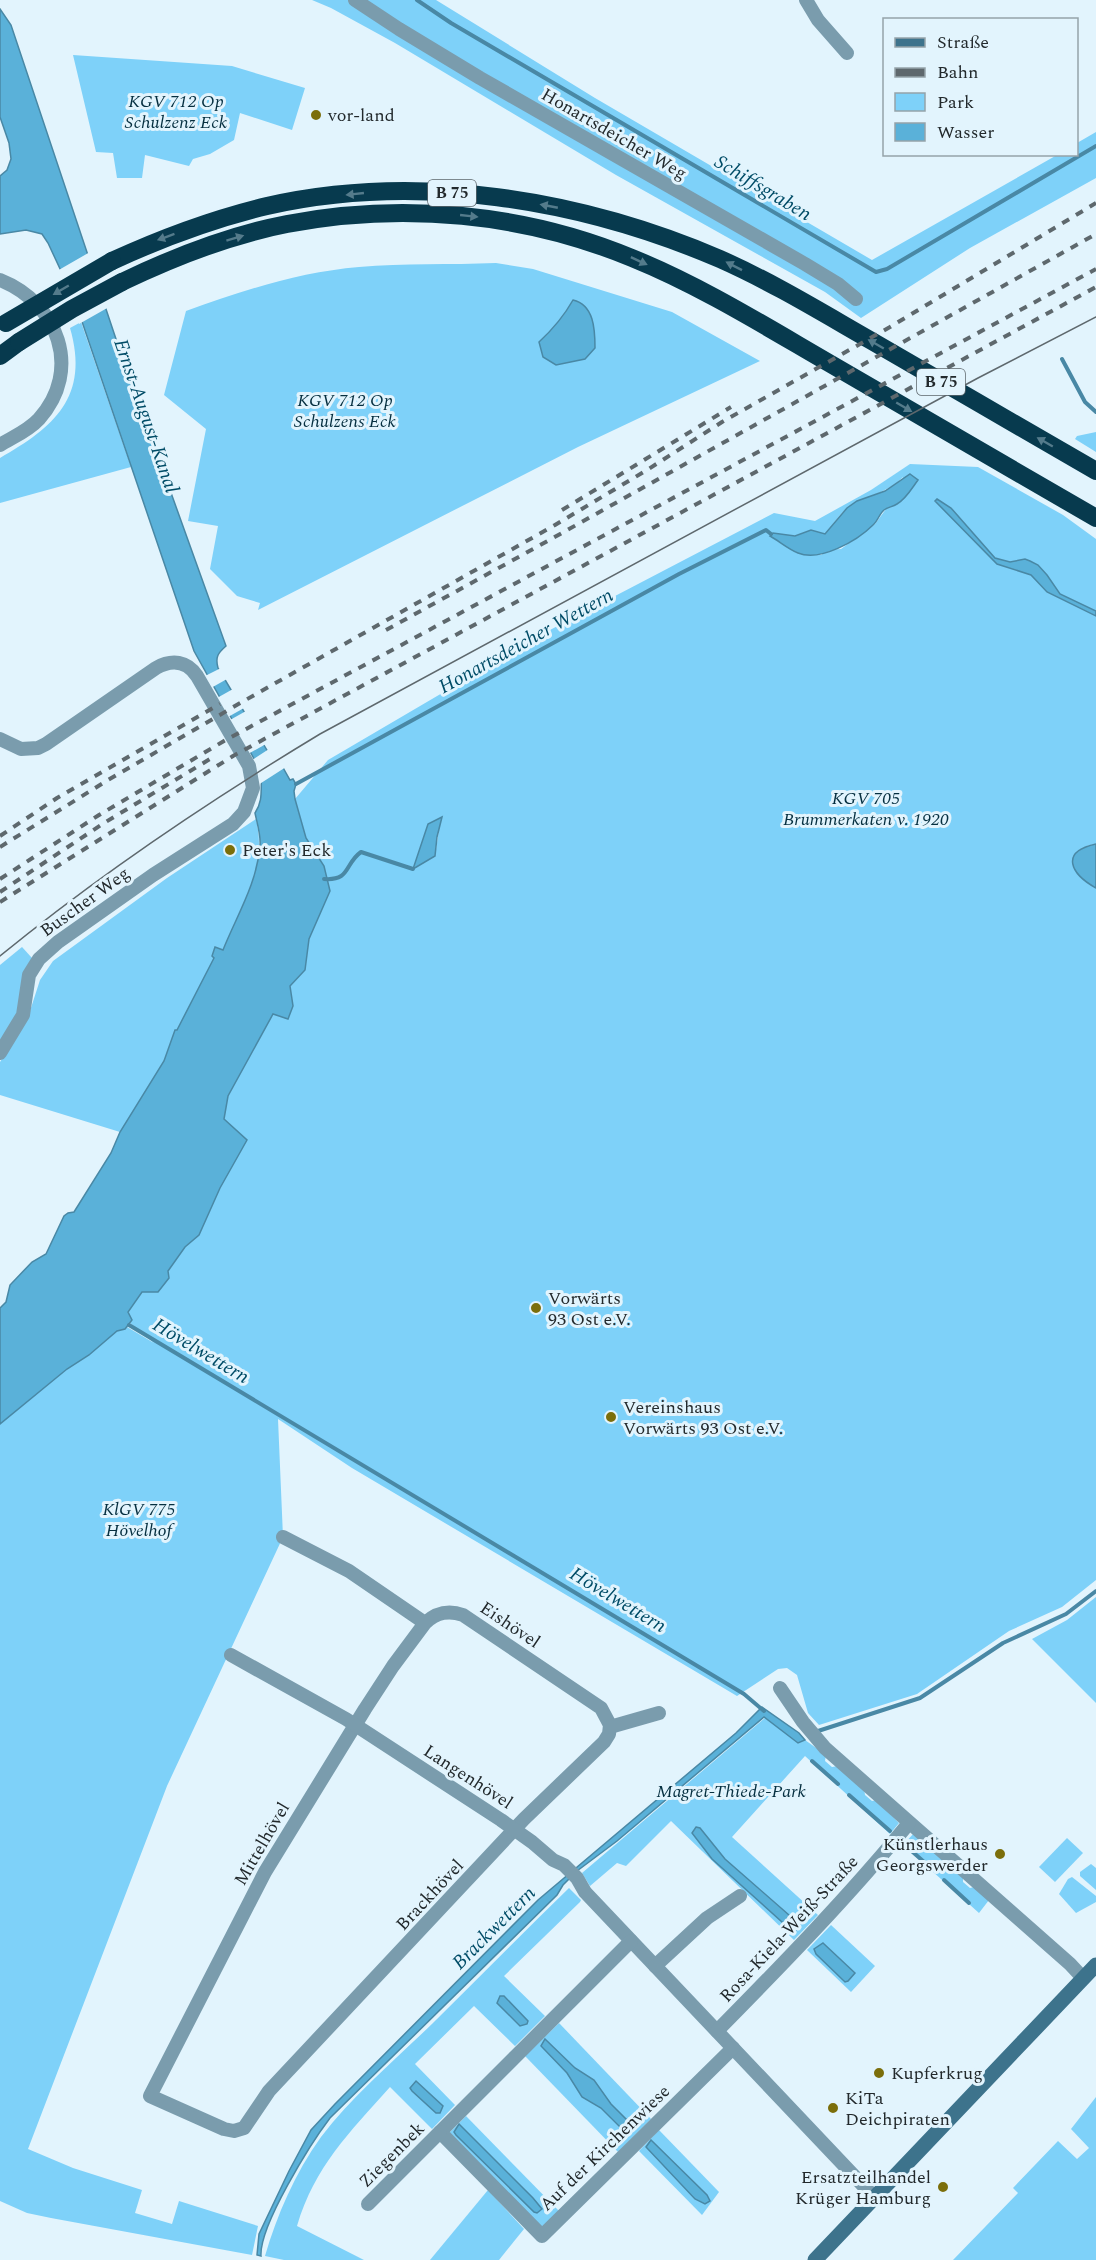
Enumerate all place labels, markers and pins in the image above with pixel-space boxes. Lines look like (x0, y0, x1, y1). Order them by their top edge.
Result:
place label: vor-land (327, 102, 395, 129)
marker: vor-land (309, 108, 323, 122)
place label: Peter's Eck (242, 837, 331, 864)
marker: Peter's Eck (223, 843, 237, 857)
place label: Vorwärts 93 Ost e.V. (548, 1285, 631, 1333)
marker: Vorwärts 93 Ost e.V. (529, 1301, 543, 1315)
place label: Vereinshaus Vorwärts 93 Ost e.V. (623, 1394, 783, 1442)
marker: Vereinshaus Vorwärts 93 Ost e.V. (604, 1410, 618, 1424)
place label: Künstlerhaus Georgswerder (876, 1831, 988, 1879)
marker: Künstlerhaus Georgswerder (993, 1847, 1007, 1861)
place label: Kupferkrug (891, 2060, 983, 2087)
marker: Kupferkrug (872, 2066, 886, 2080)
place label: KiTa Deichpiraten (845, 2085, 950, 2133)
marker: KiTa Deichpiraten (826, 2101, 840, 2115)
place label: Ersatzteilhandel Krüger Hamburg (795, 2164, 931, 2212)
marker: Ersatzteilhandel Krüger Hamburg (936, 2180, 950, 2194)

